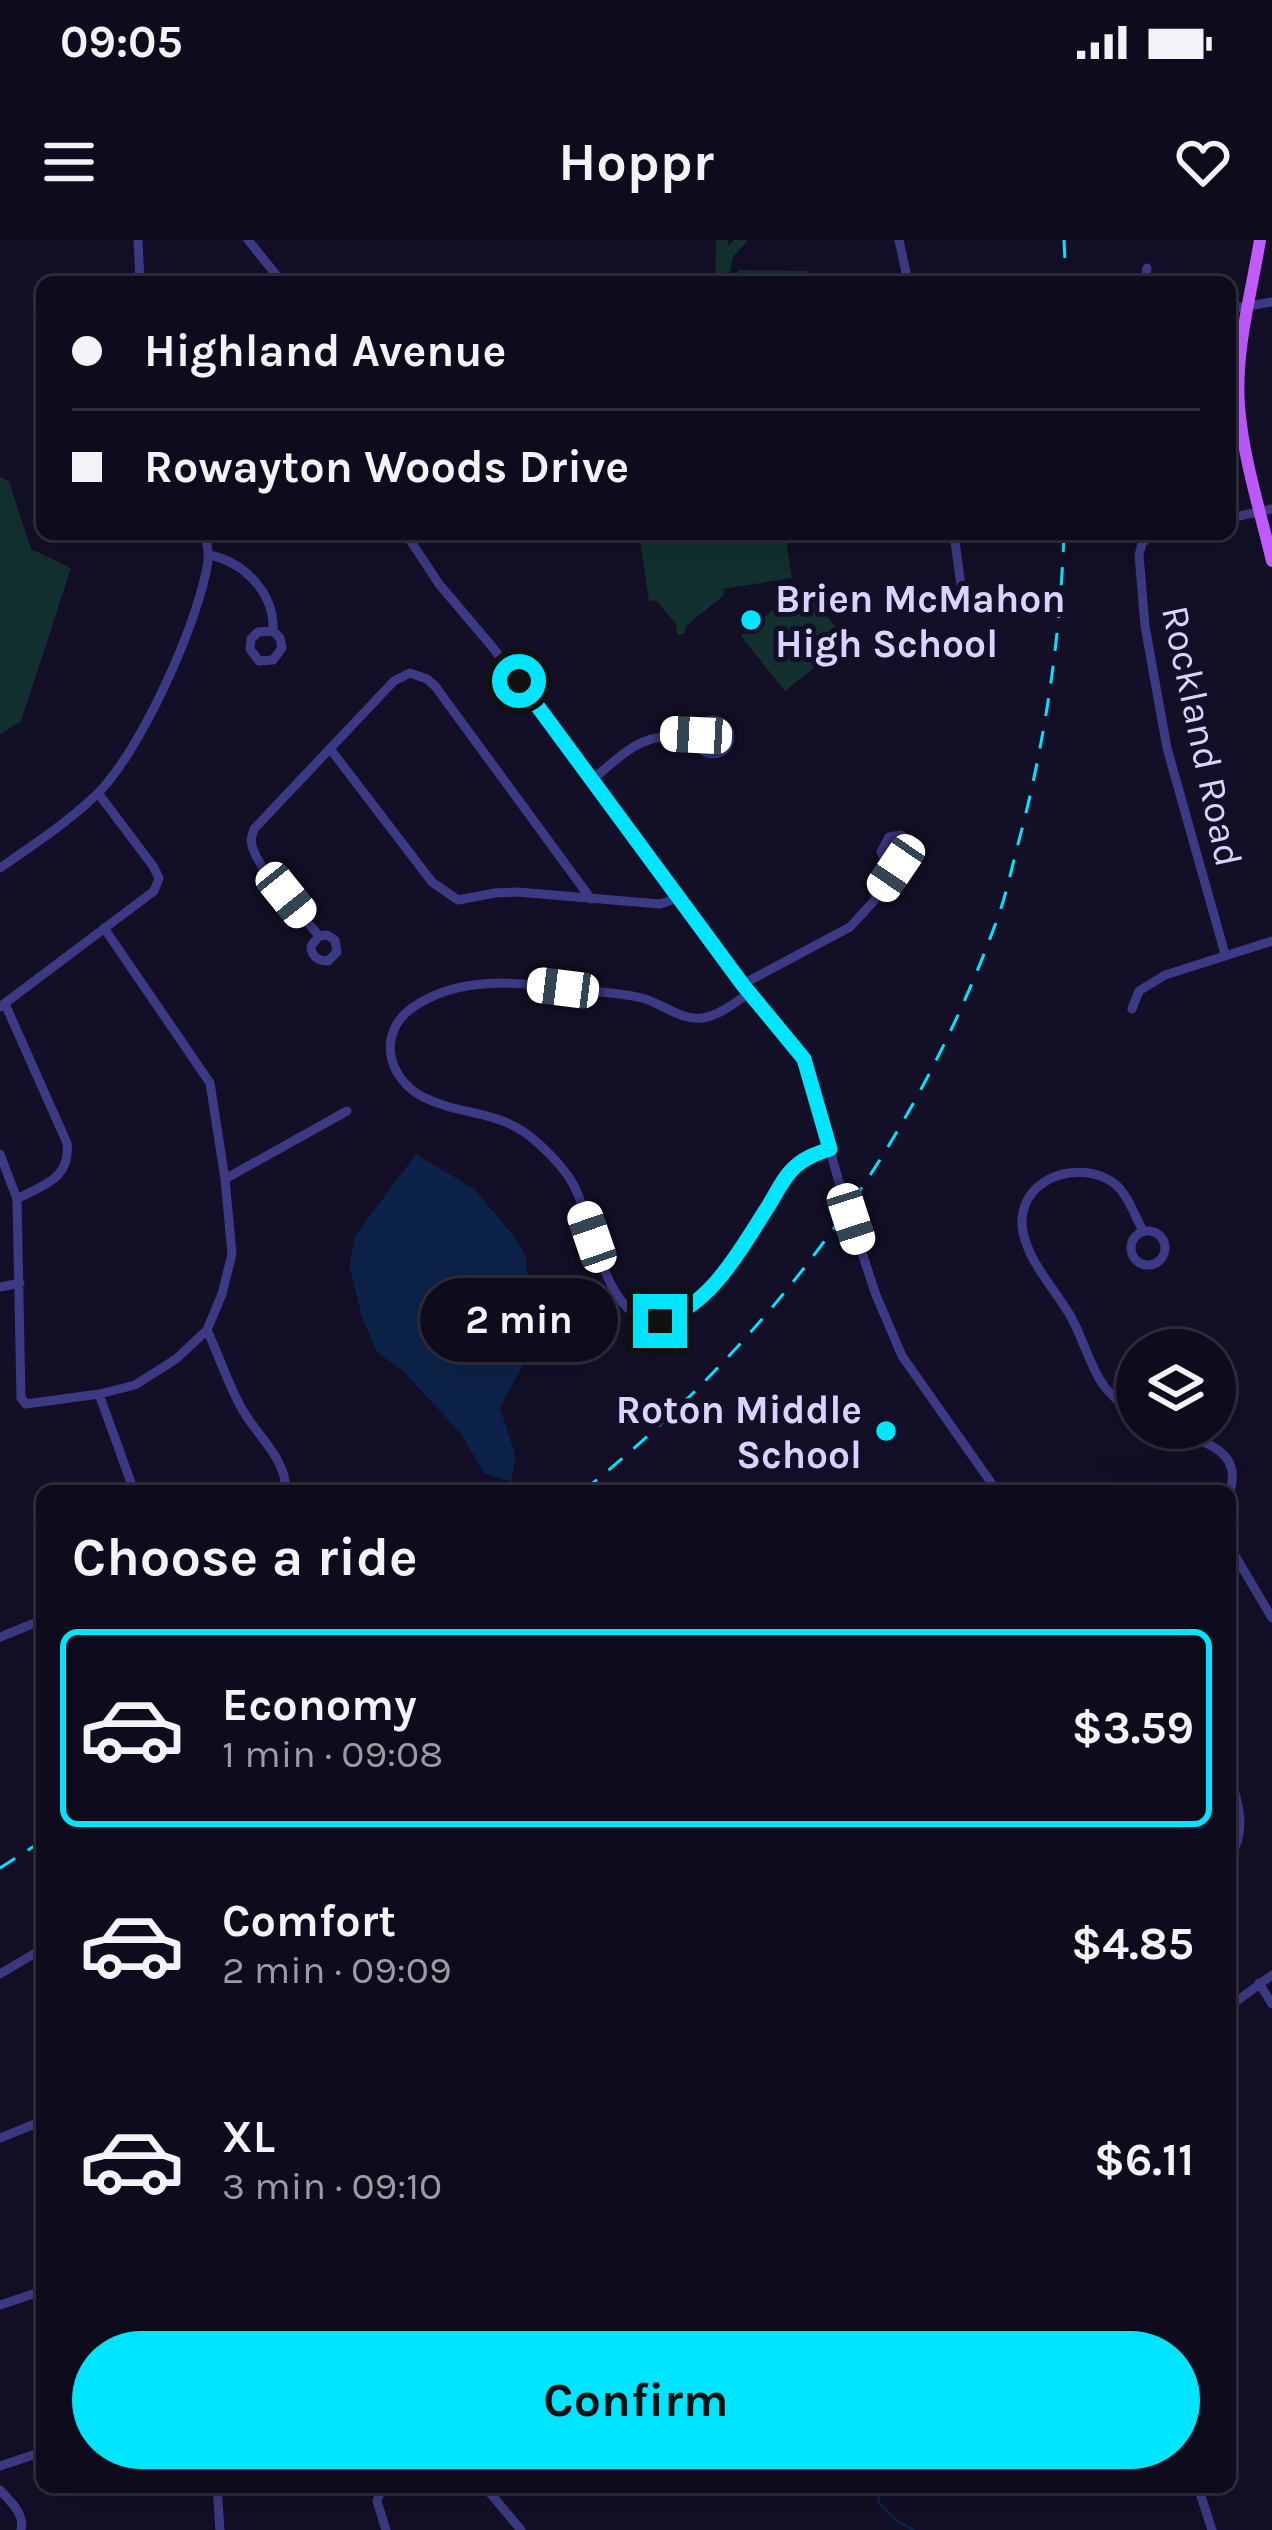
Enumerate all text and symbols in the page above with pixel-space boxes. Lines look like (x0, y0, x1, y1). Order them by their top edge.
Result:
text: 09:05 (60, 16, 183, 68)
icon: menu (36, 129, 102, 195)
icon: heart (1170, 129, 1236, 195)
text: Hoppr (558, 130, 714, 194)
text: Highland Avenue (144, 325, 506, 377)
text: Rowayton Woods Drive (144, 441, 629, 493)
place label: Brien McMahon High School (775, 576, 1066, 667)
street label: Rockland Road (1152, 602, 1252, 871)
marker: Brien McMahon High School (738, 607, 764, 633)
route start (492, 654, 546, 708)
car (659, 715, 733, 755)
car (861, 828, 931, 908)
car (249, 856, 323, 934)
car (525, 966, 601, 1010)
car (823, 1179, 879, 1259)
car (563, 1197, 621, 1277)
callout: 2 min (420, 1279, 618, 1363)
route end (633, 1294, 687, 1348)
text: 2 min (465, 1297, 573, 1343)
map controls (1116, 1329, 1236, 1449)
button: layers (1116, 1329, 1236, 1449)
place label: Roton Middle School (616, 1387, 862, 1478)
marker: Roton Middle School (873, 1418, 899, 1444)
text: Choose a ride (72, 1525, 418, 1589)
icon: car (78, 1674, 186, 1782)
text: Economy (222, 1679, 417, 1731)
text: $3.59 (1072, 1702, 1194, 1754)
text: 1 min · 09:08 (222, 1731, 443, 1777)
icon: car (78, 1890, 186, 1998)
text: Comfort (222, 1895, 396, 1947)
text: $4.85 (1071, 1918, 1194, 1970)
text: 2 min · 09:09 (222, 1947, 452, 1993)
icon: car (78, 2106, 186, 2214)
text: XL (222, 2111, 275, 2163)
text: $6.11 (1094, 2134, 1194, 2186)
text: 3 min · 09:10 (222, 2163, 442, 2209)
button: Confirm (72, 2331, 1200, 2469)

